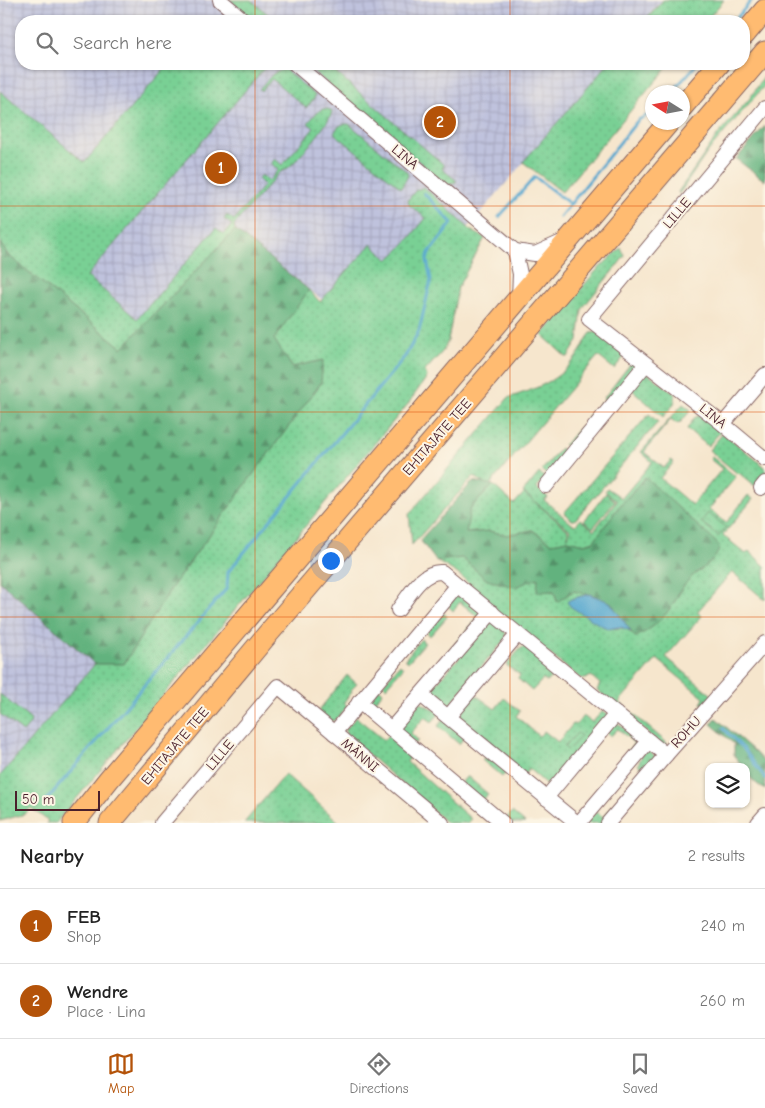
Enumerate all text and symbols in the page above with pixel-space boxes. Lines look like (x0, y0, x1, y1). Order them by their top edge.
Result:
search box (15, 15, 750, 70)
icon: search (33, 29, 61, 57)
text: Search here (73, 32, 172, 54)
north arrow (645, 85, 690, 130)
pin: 2 (424, 103, 456, 141)
street label: LINA (388, 141, 422, 173)
pin: 1 (205, 149, 237, 187)
street label: LILLE (659, 194, 695, 232)
street label: EHITAJATE TEE (399, 395, 475, 479)
street label: LINA (696, 400, 730, 432)
your location (318, 548, 344, 574)
street label: EHITAJATE TEE (138, 704, 212, 788)
street label: ROHU (667, 713, 705, 751)
street label: MÄNNI (338, 734, 382, 776)
street label: LILLE (202, 736, 238, 774)
map controls (705, 763, 750, 808)
button: layers (705, 763, 750, 808)
scale bar (15, 788, 100, 811)
text: 50 m (22, 791, 54, 808)
text: Nearby (20, 844, 84, 868)
text: 2 results (688, 847, 745, 865)
text: FEB (67, 906, 101, 928)
text: 1 (33, 917, 39, 935)
text: 240 m (701, 917, 745, 935)
text: Shop (67, 928, 101, 946)
text: Wendre (67, 981, 128, 1003)
text: 2 (32, 992, 40, 1010)
text: 260 m (700, 992, 745, 1010)
text: Place · Lina (67, 1003, 146, 1021)
tab: Map (107, 1050, 135, 1097)
tab: Directions (349, 1050, 409, 1097)
tab: Saved (623, 1050, 658, 1097)

